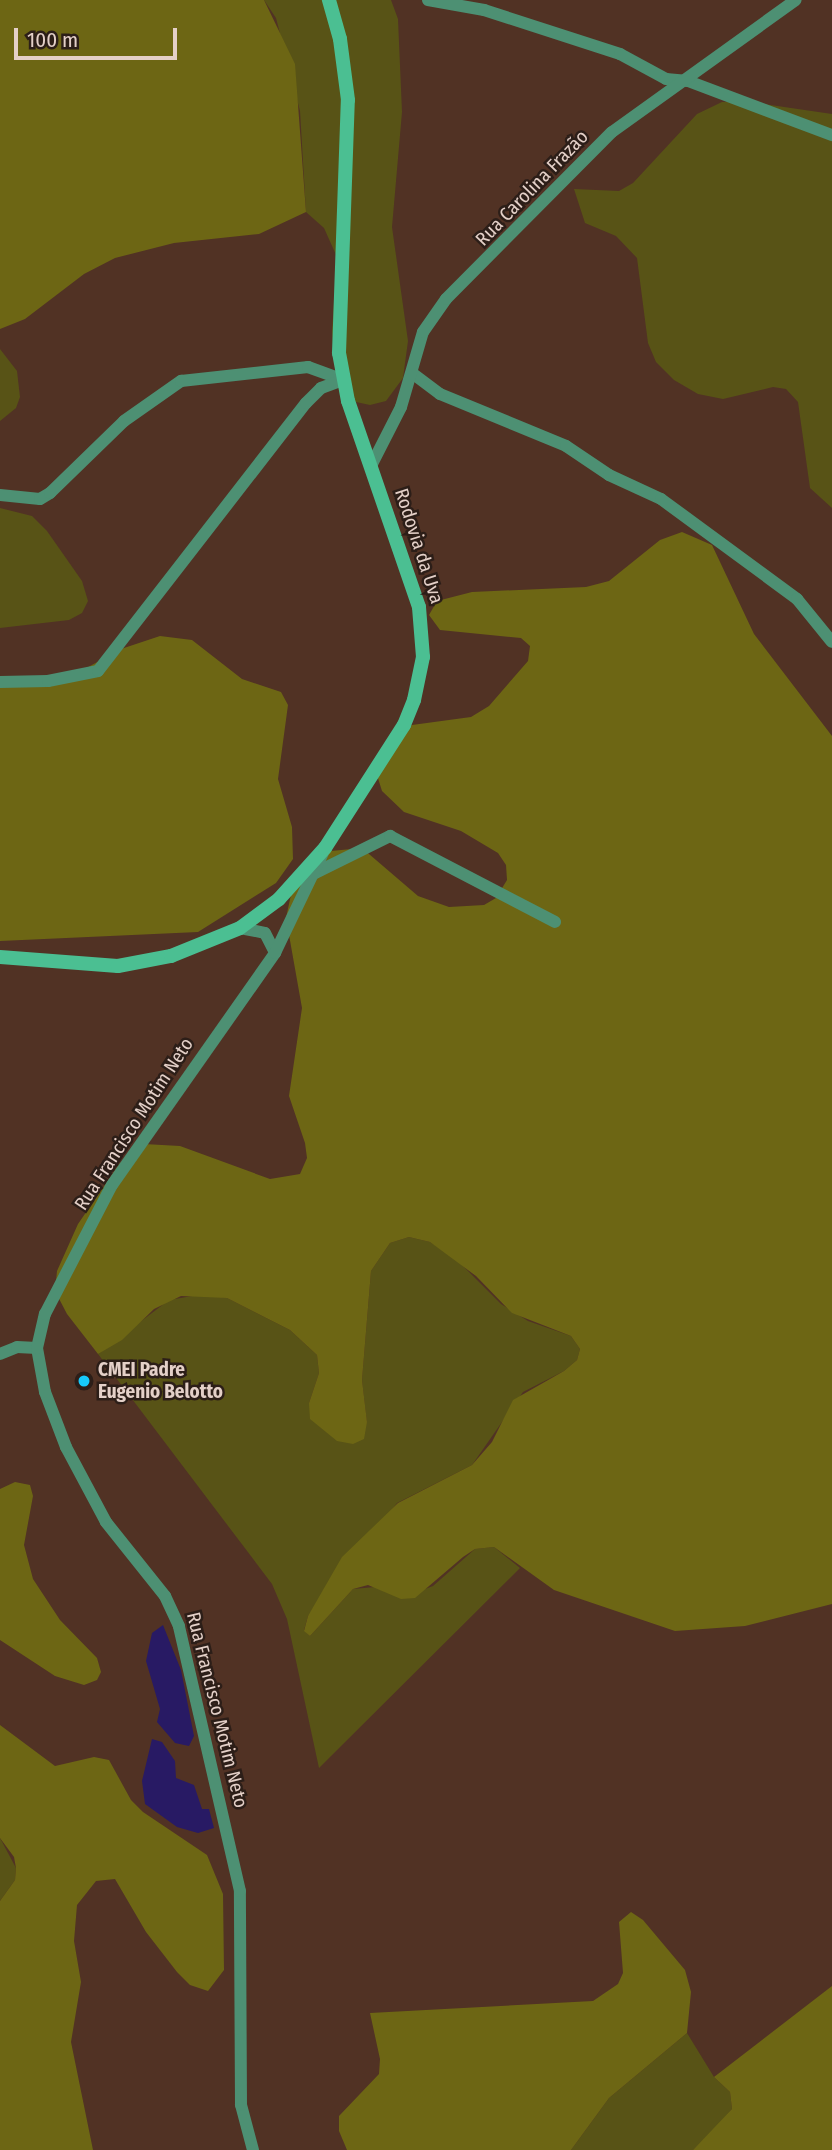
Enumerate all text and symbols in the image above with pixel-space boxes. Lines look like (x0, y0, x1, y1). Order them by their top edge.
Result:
scale bar (18, 14, 180, 58)
text: 100 m (27, 27, 78, 53)
street label: Rua Carolina Frazão (471, 125, 593, 251)
street label: Rodovia da Uva (390, 486, 448, 606)
street label: Rua Francisco Motim Neto (70, 1034, 198, 1214)
place label: CMEI Padre Eugenio Belotto (98, 1359, 223, 1403)
marker: CMEI Padre Eugenio Belotto (76, 1373, 92, 1389)
street label: Rua Francisco Motim Neto (182, 1610, 252, 1810)

